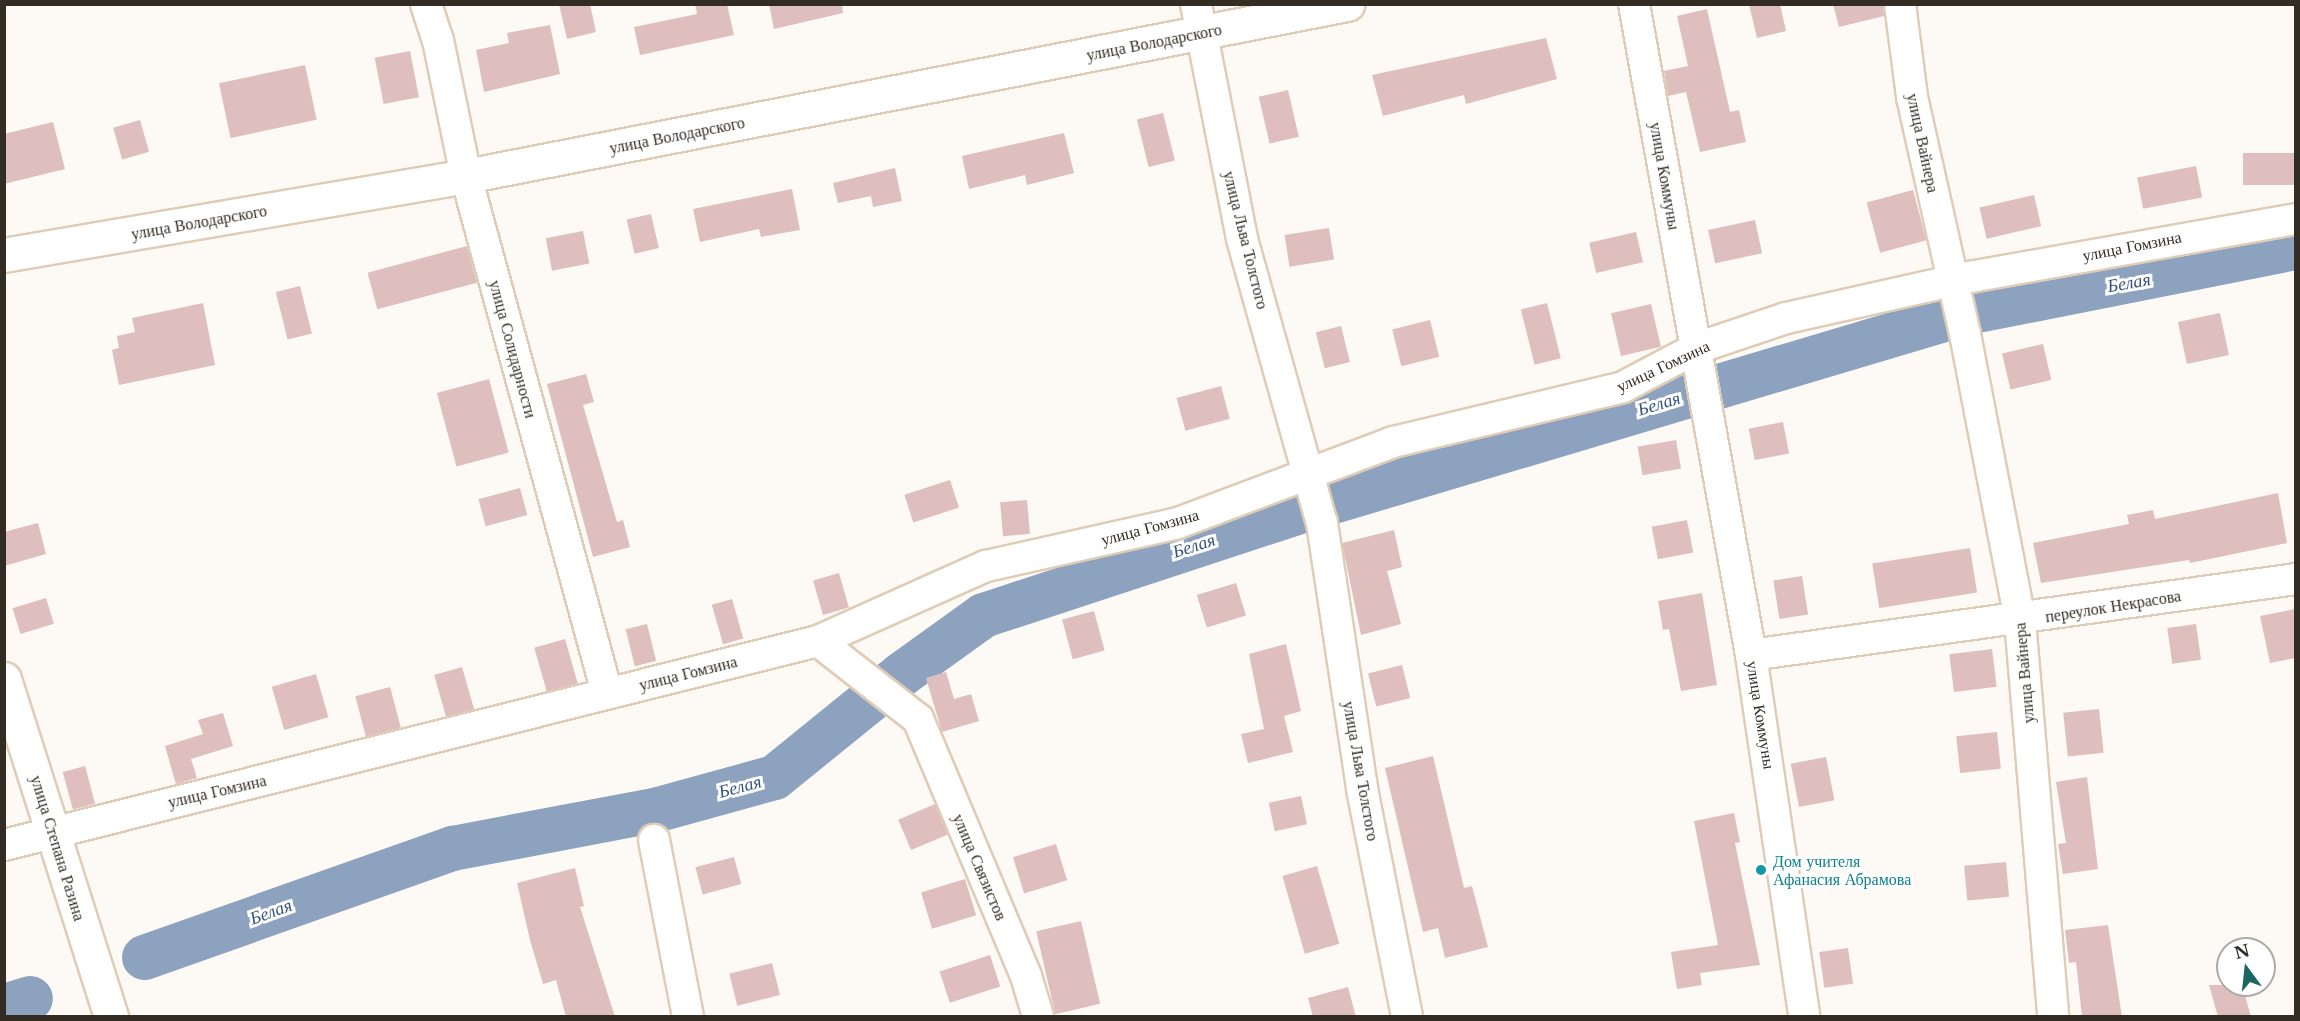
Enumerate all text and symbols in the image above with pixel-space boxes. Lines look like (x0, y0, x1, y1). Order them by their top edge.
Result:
street label: улица Володарского (1085, 19, 1223, 65)
street label: улица Вайнера (1903, 92, 1943, 194)
street label: улица Володарского (608, 112, 746, 158)
street label: улица Коммуны (1646, 121, 1684, 231)
street label: улица Льва Толстого (1220, 169, 1272, 311)
street label: улица Володарского (130, 201, 268, 243)
street label: улица Гомзина (2081, 227, 2183, 265)
water label: Белая (2106, 269, 2152, 297)
street label: улица Солидарности (485, 278, 541, 420)
street label: улица Гомзина (1613, 336, 1713, 396)
water label: Белая (1635, 387, 1683, 421)
street label: улица Гомзина (1099, 505, 1201, 549)
water label: Белая (1170, 529, 1218, 563)
street label: переулок Некрасова (2044, 586, 2182, 626)
street label: улица Вайнера (2010, 622, 2038, 724)
street label: улица Гомзина (637, 652, 739, 694)
street label: улица Коммуны (1743, 660, 1779, 770)
street label: улица Льва Толстого (1339, 700, 1383, 842)
street label: улица Гомзина (166, 770, 268, 812)
water label: Белая (716, 771, 764, 803)
street label: улица Степана Разина (27, 773, 89, 923)
street label: улица Связистов (949, 811, 1011, 923)
place label: Дом учителя Афанасия Абрамова (1773, 851, 1911, 889)
marker: Дом учителя Афанасия Абрамова (1754, 863, 1768, 877)
water label: Белая (247, 894, 295, 930)
north arrow (2216, 937, 2276, 997)
text: N (2232, 940, 2252, 963)

